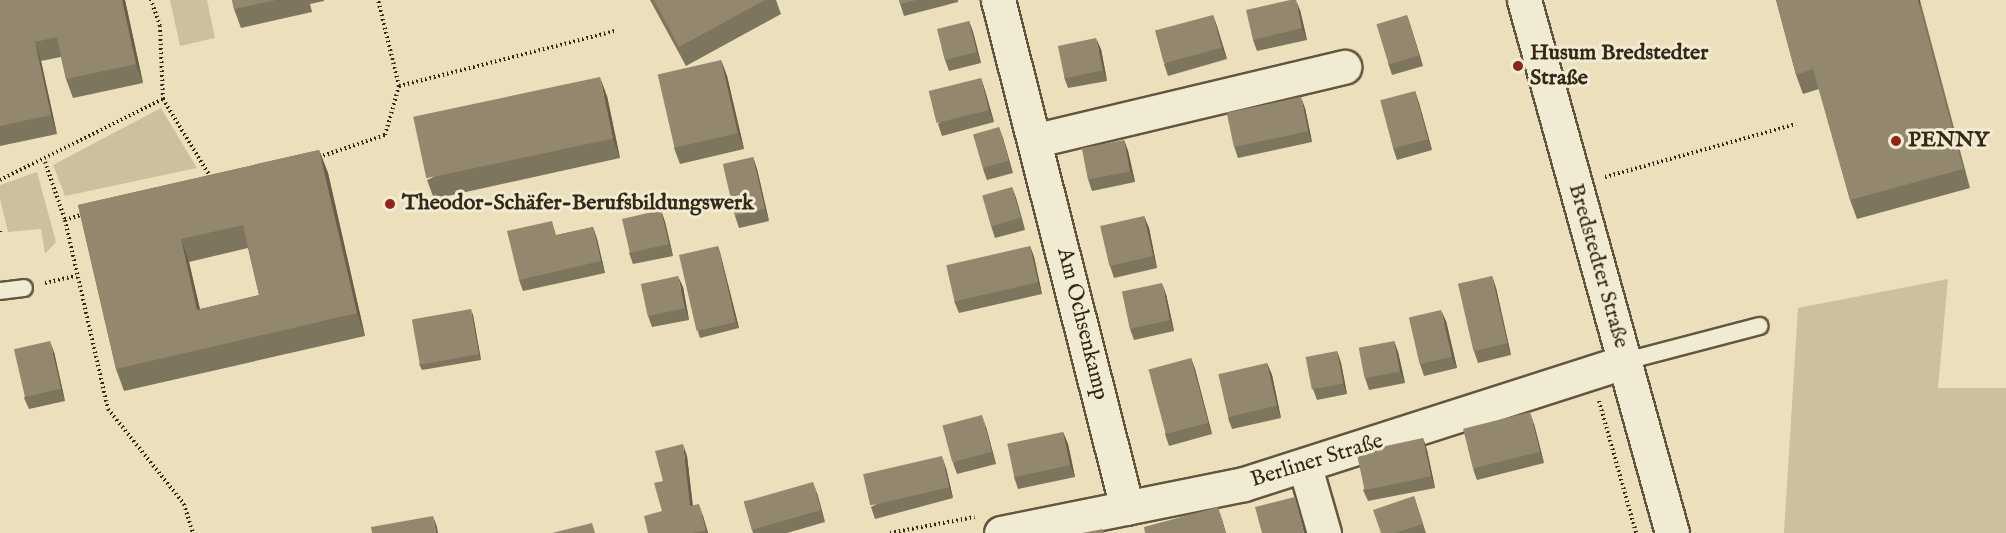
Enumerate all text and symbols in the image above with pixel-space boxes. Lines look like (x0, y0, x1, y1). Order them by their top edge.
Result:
place label: Husum Bredstedter Straße (1530, 40, 1708, 92)
marker: Husum Bredstedter Straße (1511, 59, 1525, 73)
place label: PENNY (1908, 128, 1989, 154)
marker: PENNY (1889, 134, 1903, 148)
street label: Bredstedter Straße (1562, 181, 1634, 351)
place label: Theodor-Schäfer-Berufsbildungswerk (402, 191, 754, 217)
marker: Theodor-Schäfer-Berufsbildungswerk (383, 197, 397, 211)
street label: Am Ochsenkamp (1050, 245, 1114, 403)
street label: Berliner Straße (1248, 428, 1386, 494)

